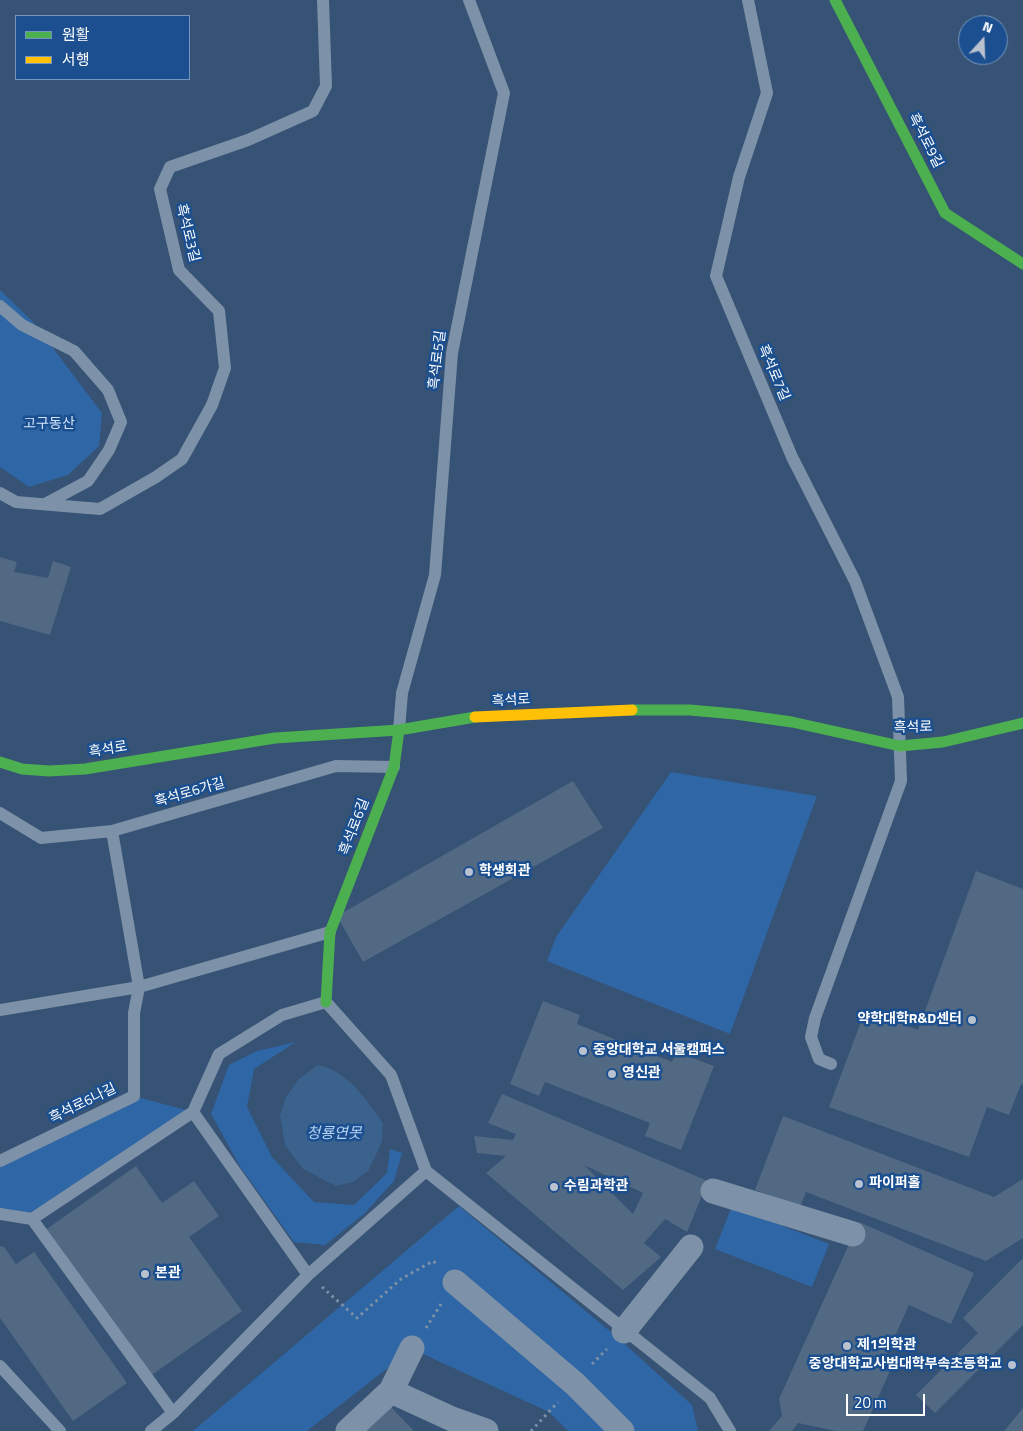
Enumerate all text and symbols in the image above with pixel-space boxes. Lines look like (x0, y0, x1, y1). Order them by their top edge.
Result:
legend (15, 15, 190, 80)
north arrow (958, 15, 1008, 65)
text: N (980, 15, 996, 38)
text: 원활 (62, 23, 90, 46)
text: 서행 (62, 48, 90, 71)
street label: 흑석로9길 (904, 111, 946, 171)
street label: 흑석로3길 (172, 202, 202, 264)
street label: 흑석로5길 (426, 330, 450, 390)
street label: 흑석로7길 (754, 342, 792, 404)
park label: 고구동산 (23, 417, 75, 433)
street label: 흑석로 (491, 692, 531, 710)
street label: 흑석로 (894, 719, 932, 737)
street label: 흑석로 (88, 739, 128, 761)
street label: 흑석로6가길 (153, 775, 227, 811)
street label: 흑석로6길 (337, 796, 373, 858)
place label: 학생회관 (479, 864, 531, 880)
marker: 학생회관 (463, 866, 475, 878)
place label: 약학대학R&D센터 (857, 1012, 962, 1028)
marker: 약학대학R&D센터 (966, 1014, 978, 1026)
place label: 중앙대학교 서울캠퍼스 (593, 1043, 725, 1059)
marker: 중앙대학교 서울캠퍼스 (577, 1045, 589, 1057)
place label: 영신관 (622, 1066, 661, 1082)
marker: 영신관 (606, 1068, 618, 1080)
street label: 흑석로6나길 (47, 1081, 119, 1127)
water label: 청룡연못 (306, 1125, 362, 1143)
place label: 파이퍼홀 (869, 1176, 921, 1192)
marker: 파이퍼홀 (853, 1178, 865, 1190)
place label: 수림과학관 (564, 1179, 628, 1195)
marker: 수림과학관 (548, 1181, 560, 1193)
place label: 본관 (155, 1266, 181, 1282)
marker: 본관 (139, 1268, 151, 1280)
place label: 제1의학관 (857, 1338, 916, 1354)
marker: 제1의학관 (841, 1340, 853, 1352)
place label: 중앙대학교사범대학부속초등학교 (809, 1357, 1002, 1373)
marker: 중앙대학교사범대학부속초등학교 (1006, 1359, 1018, 1371)
scale bar (848, 1384, 927, 1416)
text: 20 m (854, 1391, 887, 1414)

